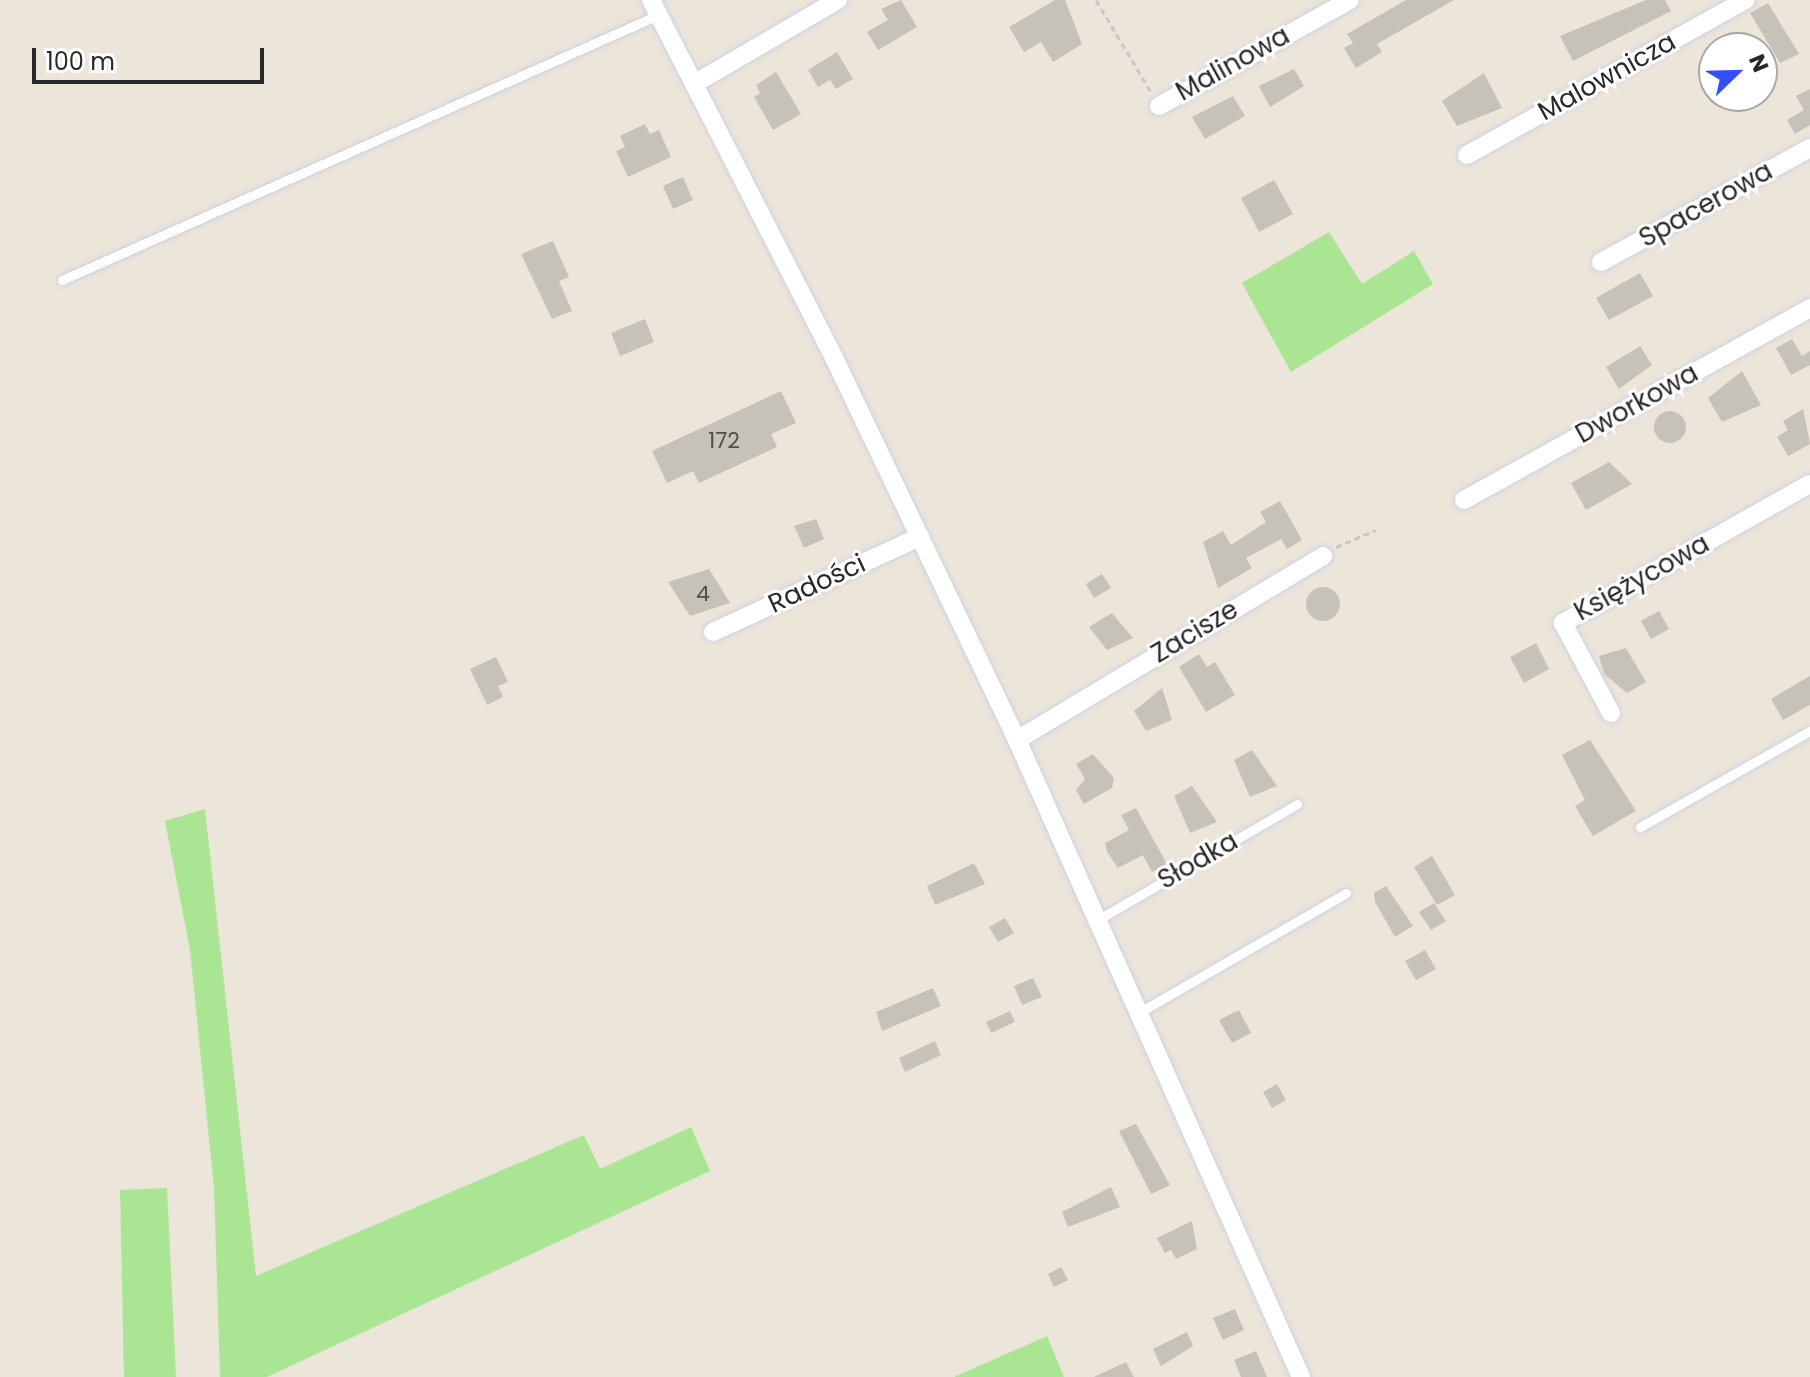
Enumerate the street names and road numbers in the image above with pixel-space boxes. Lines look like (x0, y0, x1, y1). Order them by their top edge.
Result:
street label: Malinowa (1171, 20, 1295, 108)
street label: Malownicza (1533, 26, 1681, 128)
street label: Spacerowa (1634, 156, 1778, 254)
street label: Dworkowa (1570, 358, 1704, 450)
street label: Księżycowa (1569, 528, 1715, 628)
street label: Radości (764, 548, 870, 620)
street label: Zacisze (1146, 594, 1244, 670)
street label: Słodka (1153, 826, 1243, 896)

